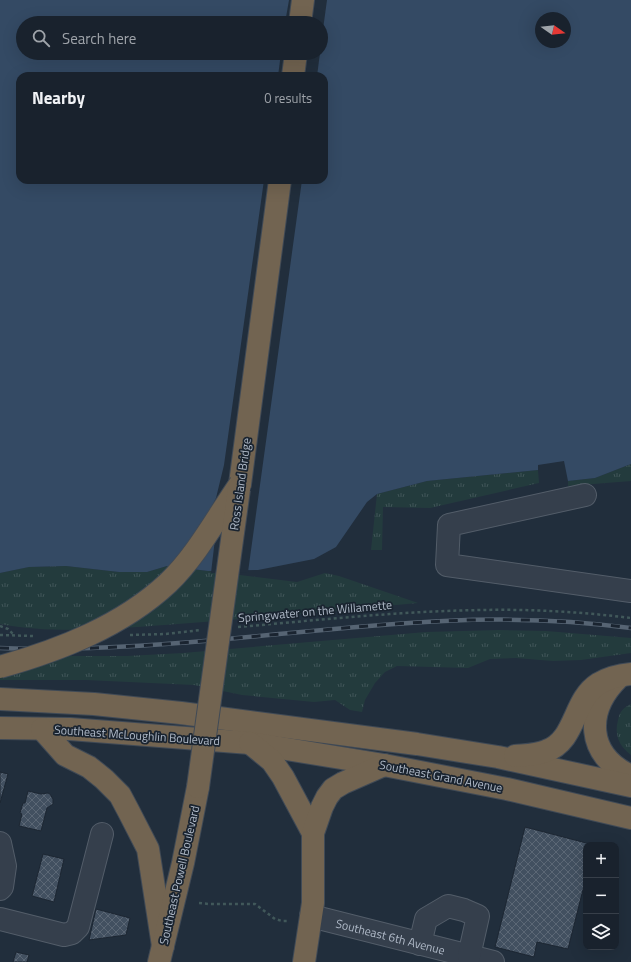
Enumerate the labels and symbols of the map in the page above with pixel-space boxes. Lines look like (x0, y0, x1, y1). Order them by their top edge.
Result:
north arrow (535, 12, 571, 48)
street label: Ross Island Bridge (224, 437, 256, 531)
street label: Springwater on the Willamette (237, 595, 393, 627)
street label: Southeast McLoughlin Boulevard (54, 720, 220, 750)
street label: Southeast Grand Avenue (378, 755, 504, 797)
street label: Southeast Powell Boulevard (154, 804, 204, 946)
street label: Southeast 6th Avenue (334, 913, 447, 959)

